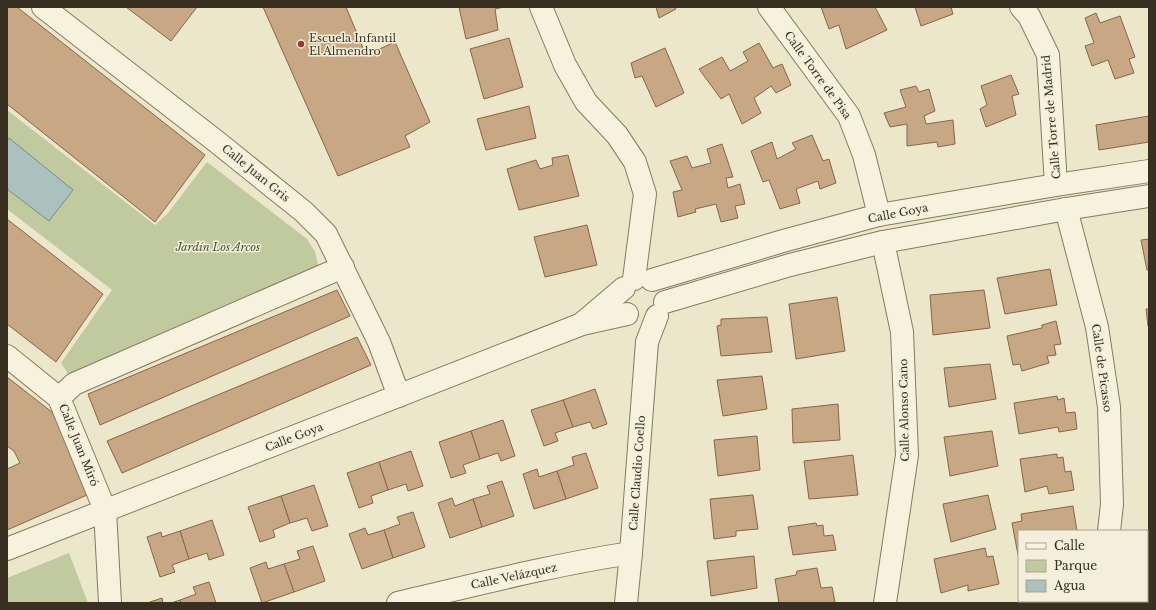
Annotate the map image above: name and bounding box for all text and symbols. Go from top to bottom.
street label: Calle Torre de Pisa [781,28,855,122]
place label: Escuela Infantil El Almendro [309,31,397,58]
marker: Escuela Infantil El Almendro [296,39,306,49]
street label: Calle Torre de Madrid [1039,54,1063,180]
street label: Calle Juan Gris [219,141,293,205]
street label: Calle Goya [867,200,930,226]
park label: Jardín Los Arcos [175,240,260,254]
street label: Calle de Picasso [1089,323,1115,413]
street label: Calle Alonso Cano [896,358,912,462]
street label: Calle Juan Miró [56,402,102,488]
street label: Calle Claudio Coello [626,415,648,531]
street label: Calle Goya [263,419,326,454]
legend [1018,530,1148,602]
text: Calle [1054,538,1085,553]
text: Parque [1054,558,1097,573]
street label: Calle Velázquez [470,560,558,592]
text: Agua [1053,578,1085,593]

